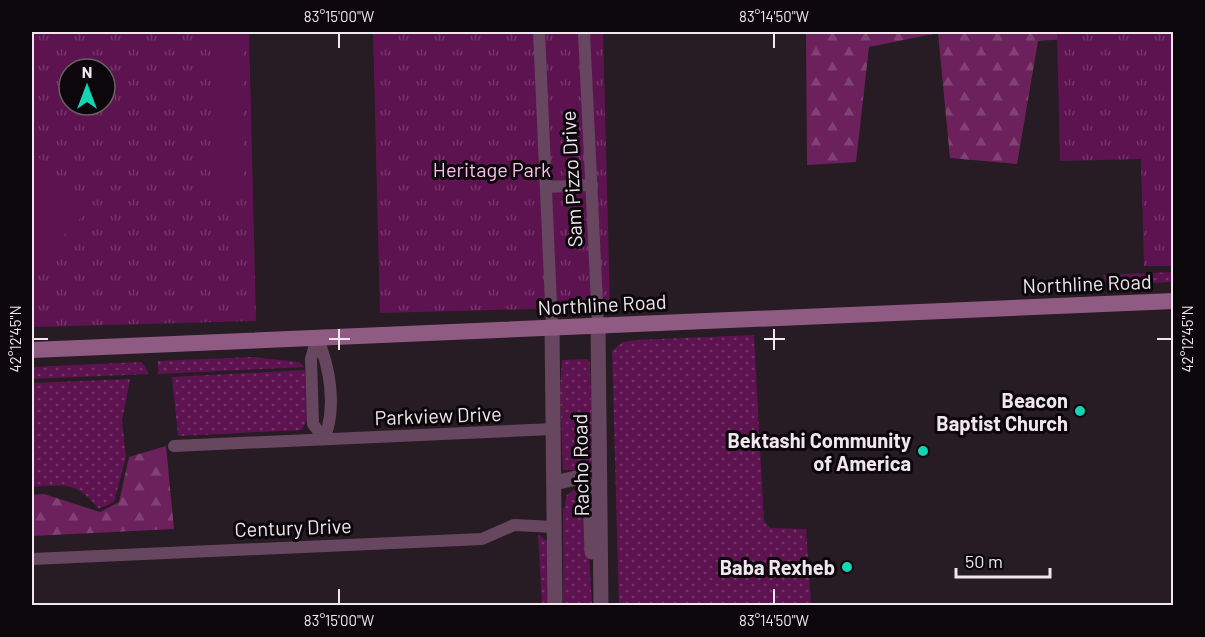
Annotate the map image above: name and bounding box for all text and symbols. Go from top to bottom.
text: 83°15'00"W [304,7,374,25]
text: 83°14'50"W [739,7,809,25]
north arrow [57,57,117,117]
text: N [82,62,92,81]
street label: Sam Pizzo Drive [555,110,587,248]
park label: Heritage Park [433,157,551,181]
street label: Northline Road [1022,269,1152,297]
street label: Northline Road [537,289,667,319]
text: 42°12'45"N [6,305,24,373]
text: 42°12'45"N [1178,305,1196,373]
place label: Beacon Baptist Church [936,388,1068,435]
street label: Parkview Drive [374,401,502,429]
marker: Beacon Baptist Church [1073,404,1087,418]
street label: Racho Road [567,413,593,517]
place label: Bektashi Community of America [727,428,911,475]
marker: Bektashi Community of America [916,444,930,458]
street label: Century Drive [234,513,352,541]
scale bar [956,541,1050,579]
text: 50 m [965,550,1003,572]
place label: Baba Rexheb [720,555,835,579]
marker: Baba Rexheb [840,560,854,574]
text: 83°15'00"W [304,611,374,629]
text: 83°14'50"W [739,611,809,629]

